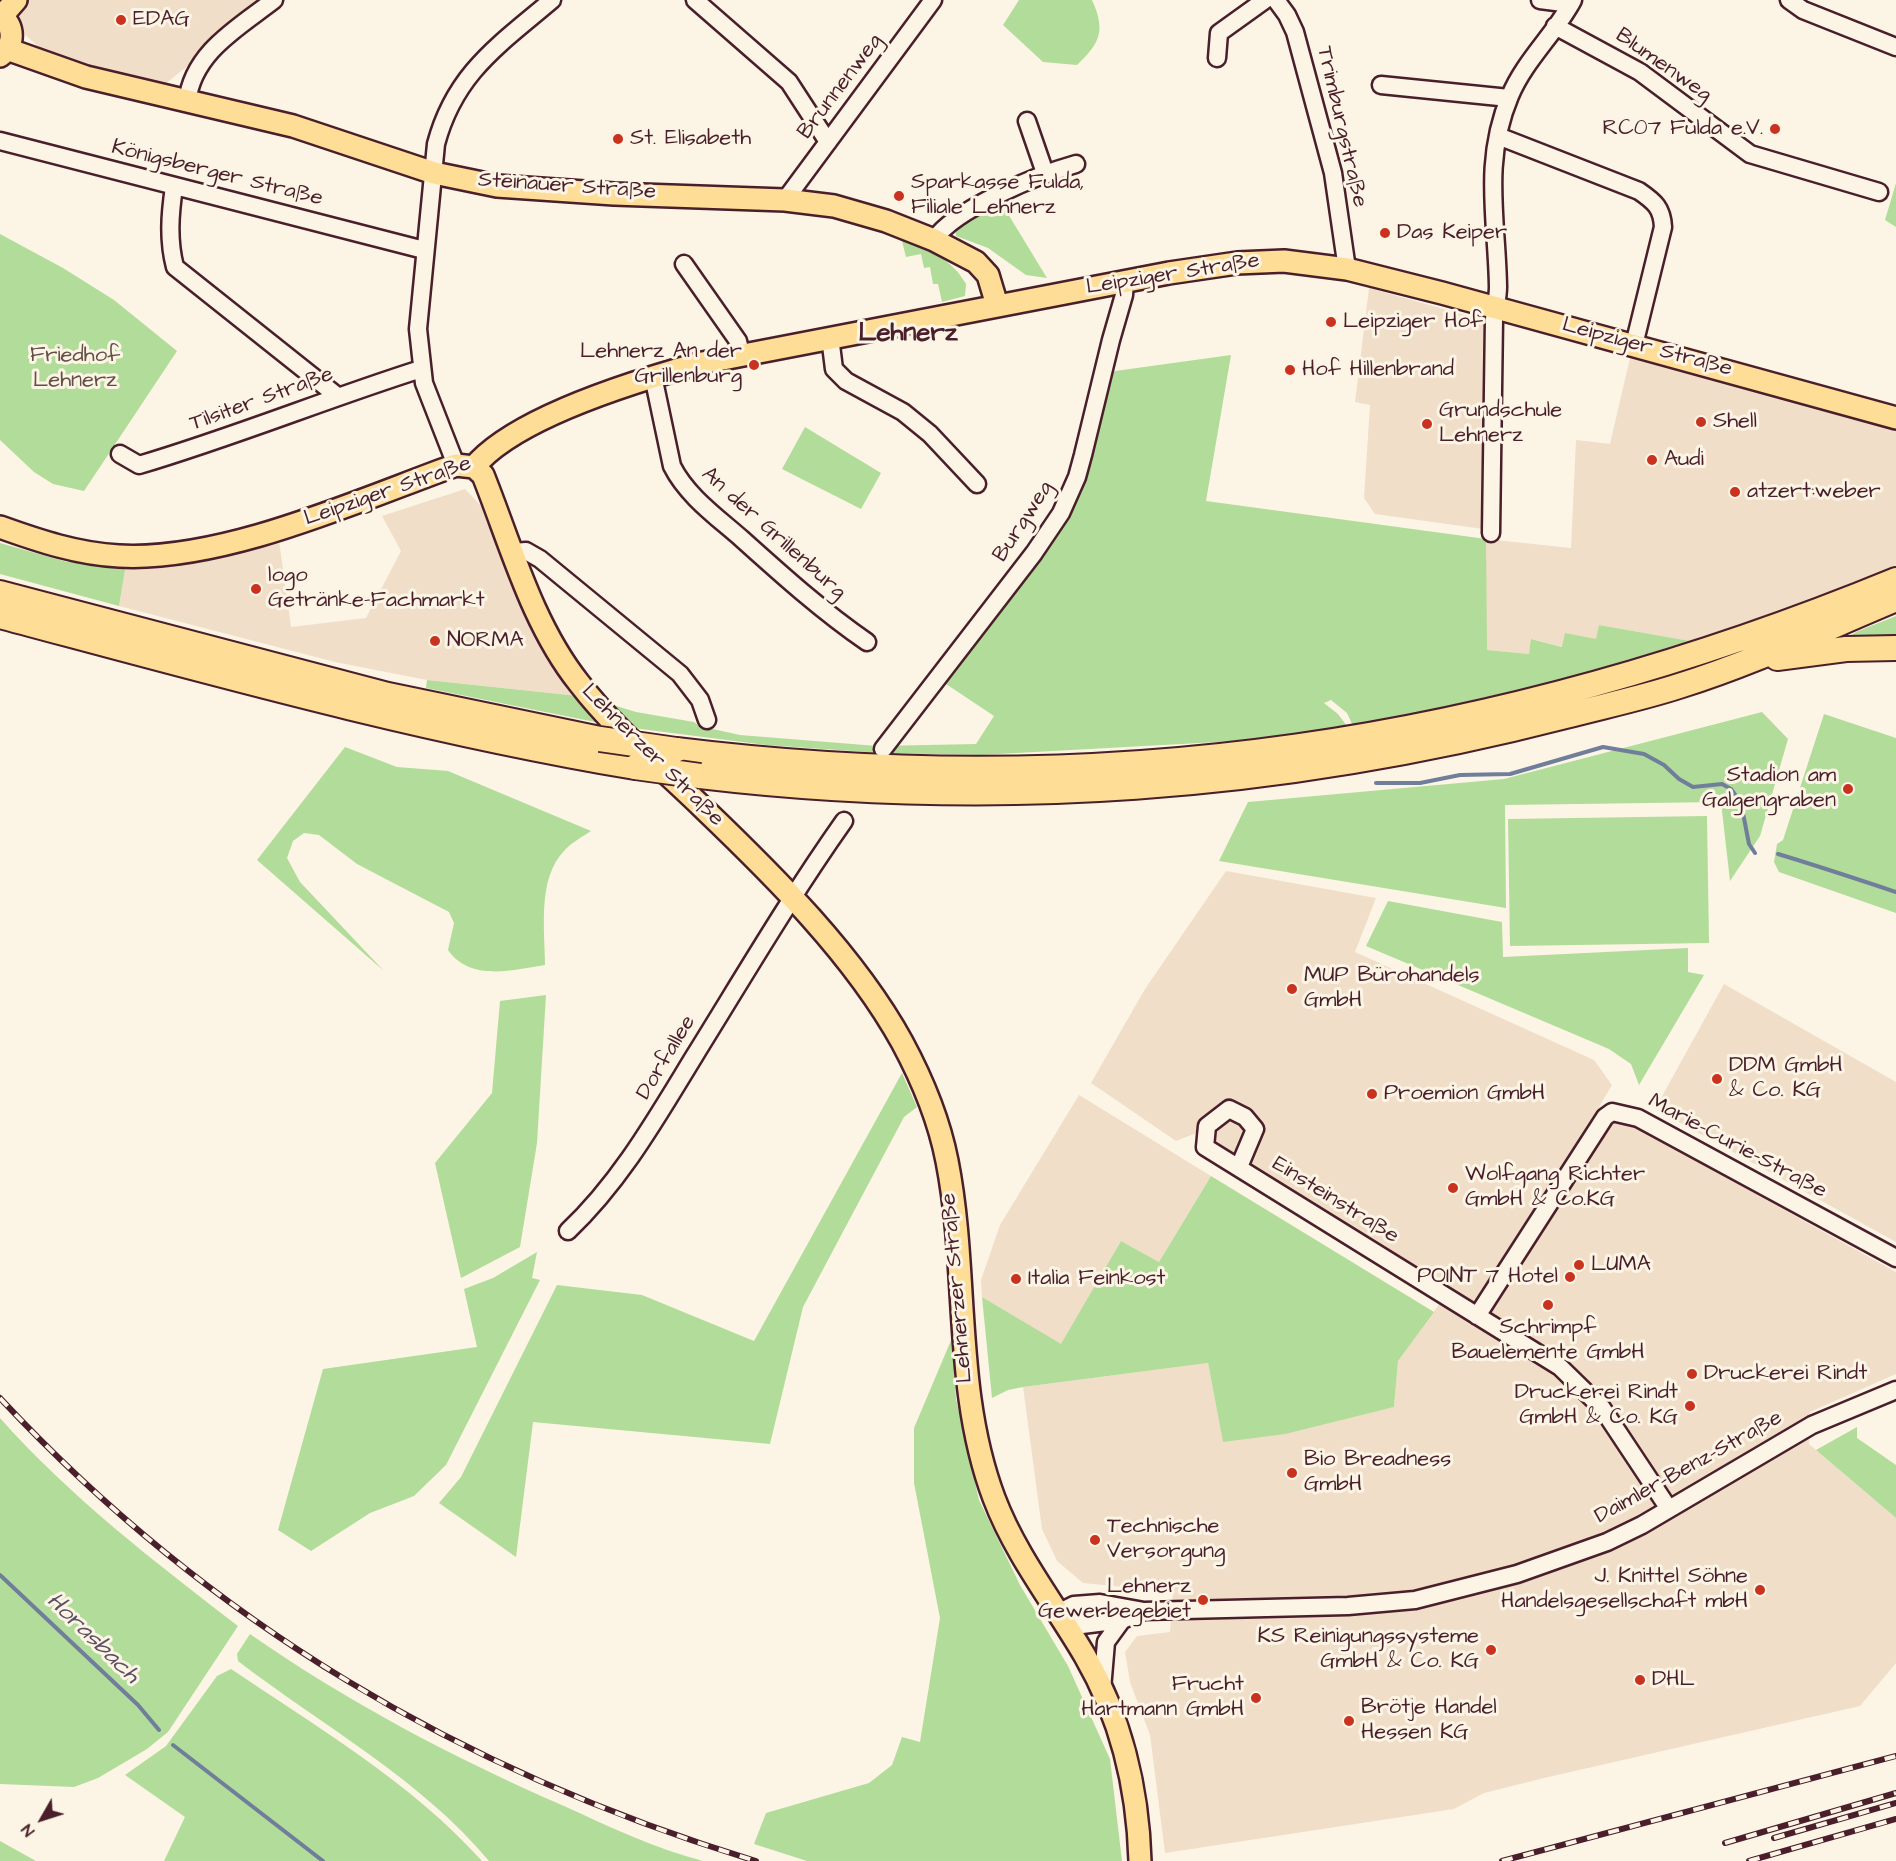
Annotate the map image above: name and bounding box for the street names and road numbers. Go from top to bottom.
street label: Blumenweg [1610,23,1716,109]
street label: Brunnenweg [793,29,889,145]
street label: Trimburgstraße [1310,44,1372,210]
street label: Königsberger Straße [109,135,325,213]
street label: Steinauer Straße [477,168,657,206]
street label: Leipziger Straße [1084,248,1262,302]
street label: Leipziger Straße [1559,313,1735,383]
street label: Tilsiter Straße [187,362,337,438]
street label: Leipziger Straße [301,451,475,533]
street label: An der Grillenburg [695,462,851,606]
street label: Burgweg [988,477,1060,567]
street label: Lehnerzer Straße [575,679,729,833]
street label: Dorfallee [632,1011,702,1105]
street label: Marie-Curie-Straße [1643,1089,1831,1205]
street label: Einsteinstraße [1267,1152,1403,1250]
street label: Lehnerzer Straße [937,1192,979,1384]
street label: Daimler-Benz-Straße [1591,1405,1787,1531]

